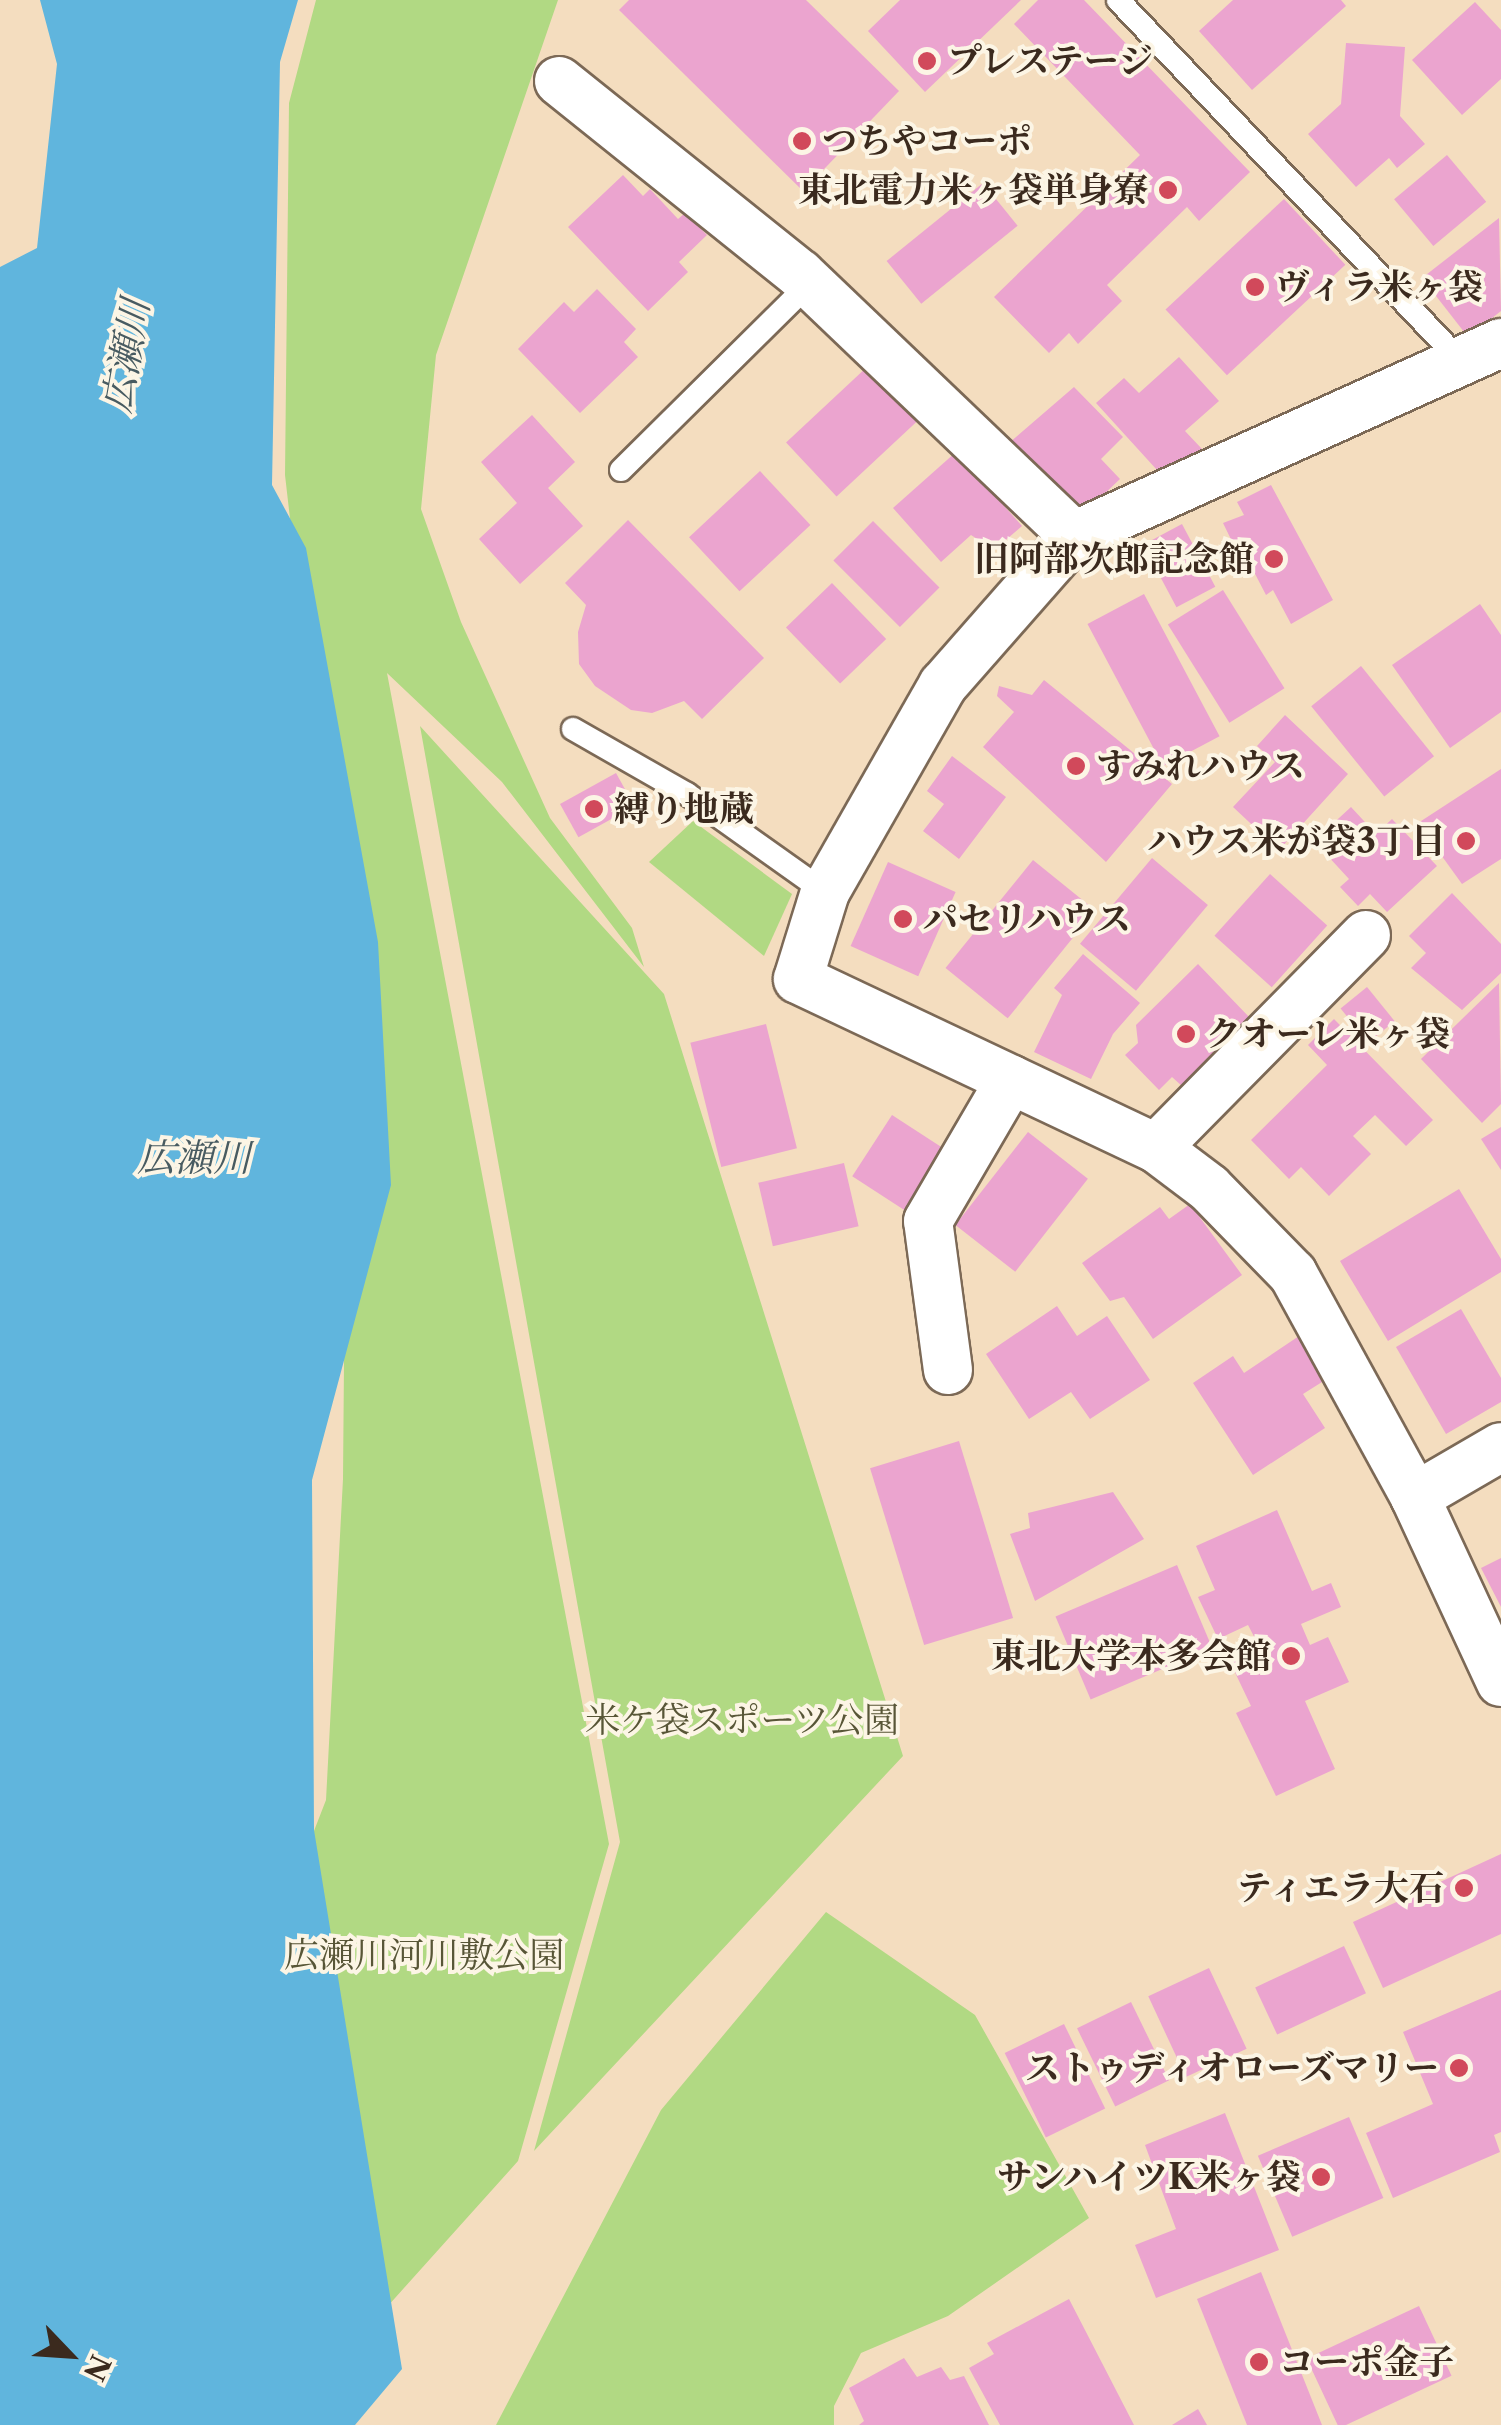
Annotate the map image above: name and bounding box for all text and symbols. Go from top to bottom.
place label: プレステージ [947,40,1157,82]
marker: プレステージ [916,50,938,72]
place label: つちやコーポ [822,120,1032,162]
marker: つちやコーポ [791,130,813,152]
place label: 東北電力米ヶ袋単身寮 [798,169,1148,211]
marker: 東北電力米ヶ袋単身寮 [1157,179,1179,201]
place label: ヴィラ米ヶ袋 [1275,266,1485,308]
marker: ヴィラ米ヶ袋 [1244,276,1266,298]
water label: 広瀬川 [94,296,158,416]
place label: 旧阿部次郎記念館 [974,538,1254,580]
marker: 旧阿部次郎記念館 [1263,548,1285,570]
place label: すみれハウス [1096,745,1306,787]
marker: すみれハウス [1065,755,1087,777]
place label: 縛り地蔵 [614,788,754,830]
marker: 縛り地蔵 [583,798,605,820]
place label: ハウス米が袋3丁目 [1146,820,1446,862]
marker: ハウス米が袋3丁目 [1455,830,1477,852]
place label: パセリハウス [923,898,1133,940]
marker: パセリハウス [892,908,914,930]
place label: クオーレ米ヶ袋 [1206,1013,1451,1055]
marker: クオーレ米ヶ袋 [1175,1023,1197,1045]
water label: 広瀬川 [137,1135,251,1181]
place label: 東北大学本多会館 [991,1635,1271,1677]
marker: 東北大学本多会館 [1280,1645,1302,1667]
park label: 米ケ袋スポーツ公園 [585,1699,899,1741]
place label: ティエラ大石 [1234,1867,1444,1909]
marker: ティエラ大石 [1453,1877,1475,1899]
park label: 広瀬川河川敷公園 [284,1934,564,1976]
place label: ストゥディオローズマリー [1019,2047,1439,2089]
marker: ストゥディオローズマリー [1448,2057,1470,2079]
place label: サンハイツK米ヶ袋 [993,2156,1301,2198]
marker: サンハイツK米ヶ袋 [1310,2166,1332,2188]
north arrow [20,2305,120,2405]
place label: コーポ金子 [1279,2341,1454,2383]
text: N [77,2349,118,2386]
marker: コーポ金子 [1248,2351,1270,2373]

